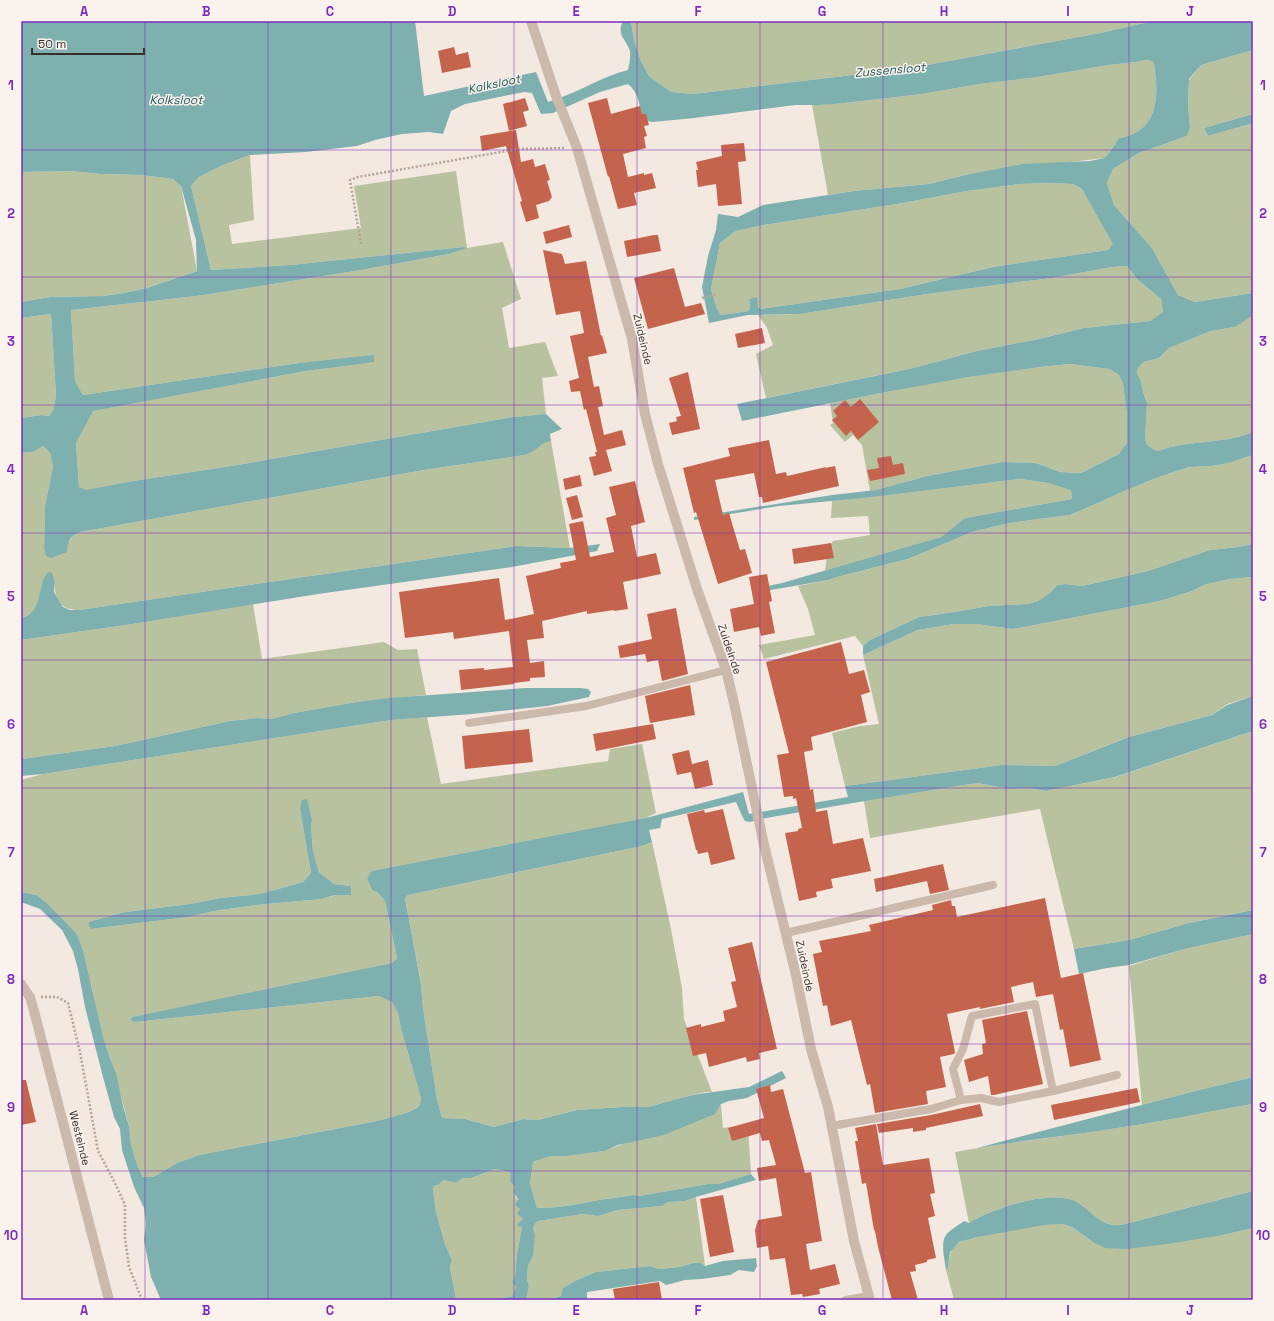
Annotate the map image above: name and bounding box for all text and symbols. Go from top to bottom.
text: A [80,3,89,20]
text: B [202,3,211,20]
text: C [326,3,334,20]
text: D [448,3,457,20]
text: E [572,3,580,20]
text: F [695,3,702,20]
text: G [818,3,826,20]
text: H [940,3,948,20]
text: I [1066,3,1070,20]
text: J [1186,3,1194,20]
scale bar [32,30,144,56]
text: 50 m [38,36,66,52]
water label: Zussensloot [854,59,927,81]
water label: Kolksloot [466,70,523,97]
text: 1 [8,77,14,94]
text: 1 [1260,77,1266,94]
water label: Kolksloot [149,92,204,108]
text: 2 [7,205,15,222]
text: 2 [1259,205,1267,222]
street label: Zuideinde [630,312,656,366]
text: 3 [7,333,15,350]
text: 3 [1259,333,1267,350]
text: 4 [7,461,15,478]
text: 4 [1259,461,1267,478]
text: 5 [7,588,15,605]
text: 5 [1259,588,1267,605]
street label: Zuideinde [715,622,745,676]
text: 6 [7,716,15,733]
text: 6 [1259,716,1267,733]
text: 7 [7,844,15,861]
text: 7 [1259,844,1267,861]
street label: Zuideinde [793,939,817,993]
text: 8 [7,971,15,988]
text: 8 [1259,971,1267,988]
text: 9 [7,1099,15,1116]
text: 9 [1259,1099,1267,1116]
street label: Westeinde [66,1109,94,1167]
text: 10 [4,1227,18,1244]
text: 10 [1256,1227,1270,1244]
text: A [80,1302,89,1319]
text: B [202,1302,211,1319]
text: C [326,1302,334,1319]
text: D [448,1302,457,1319]
text: E [572,1302,580,1319]
text: F [695,1302,702,1319]
text: G [818,1302,826,1319]
text: H [940,1302,948,1319]
text: I [1066,1302,1070,1319]
text: J [1186,1302,1194,1319]

